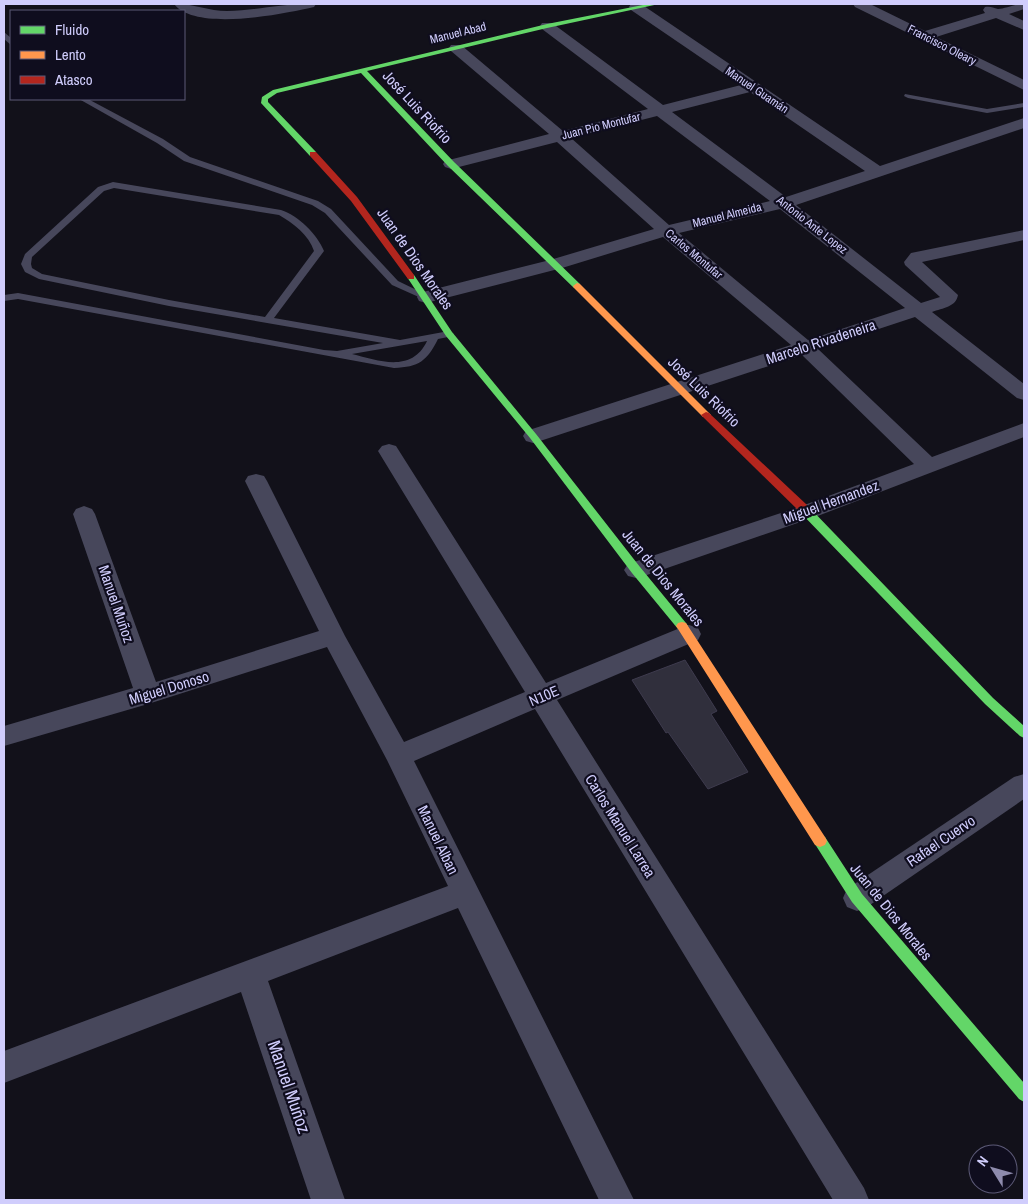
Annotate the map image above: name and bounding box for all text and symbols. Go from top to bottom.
legend [10,10,185,100]
street label: Manuel Abad [428,18,488,48]
text: Fluido [55,19,89,40]
street label: Francisco Oleary [905,21,979,69]
text: Lento [55,44,86,65]
street label: Manuel Guamán [722,63,792,117]
street label: José Luis Riofrio [378,65,457,148]
text: Atasco [54,69,93,90]
street label: Juan Pio Montufar [560,108,643,143]
street label: Antonio Ante Lopez [772,192,851,258]
street label: Manuel Almeida [691,199,764,231]
street label: Juan de Dios Morales [372,204,458,314]
street label: Carlos Montufar [662,225,727,283]
street label: Marcelo Rivadeneira [763,314,879,369]
street label: José Luis Riofrio [664,352,745,432]
street label: Miguel Hernandez [780,474,882,529]
street label: Juan de Dios Morales [618,525,709,631]
street label: Manuel Muñoz [93,562,140,645]
street label: Miguel Donoso [126,665,212,710]
street label: N10E [526,680,562,711]
street label: Carlos Manuel Larrea [580,770,661,882]
street label: Manuel Alban [413,802,464,878]
street label: Rafael Cuervo [902,810,979,871]
street label: Juan de Dios Morales [846,859,937,965]
street label: Manuel Muñoz [262,1037,317,1137]
north arrow [968,1144,1018,1194]
text: N [973,1152,992,1170]

